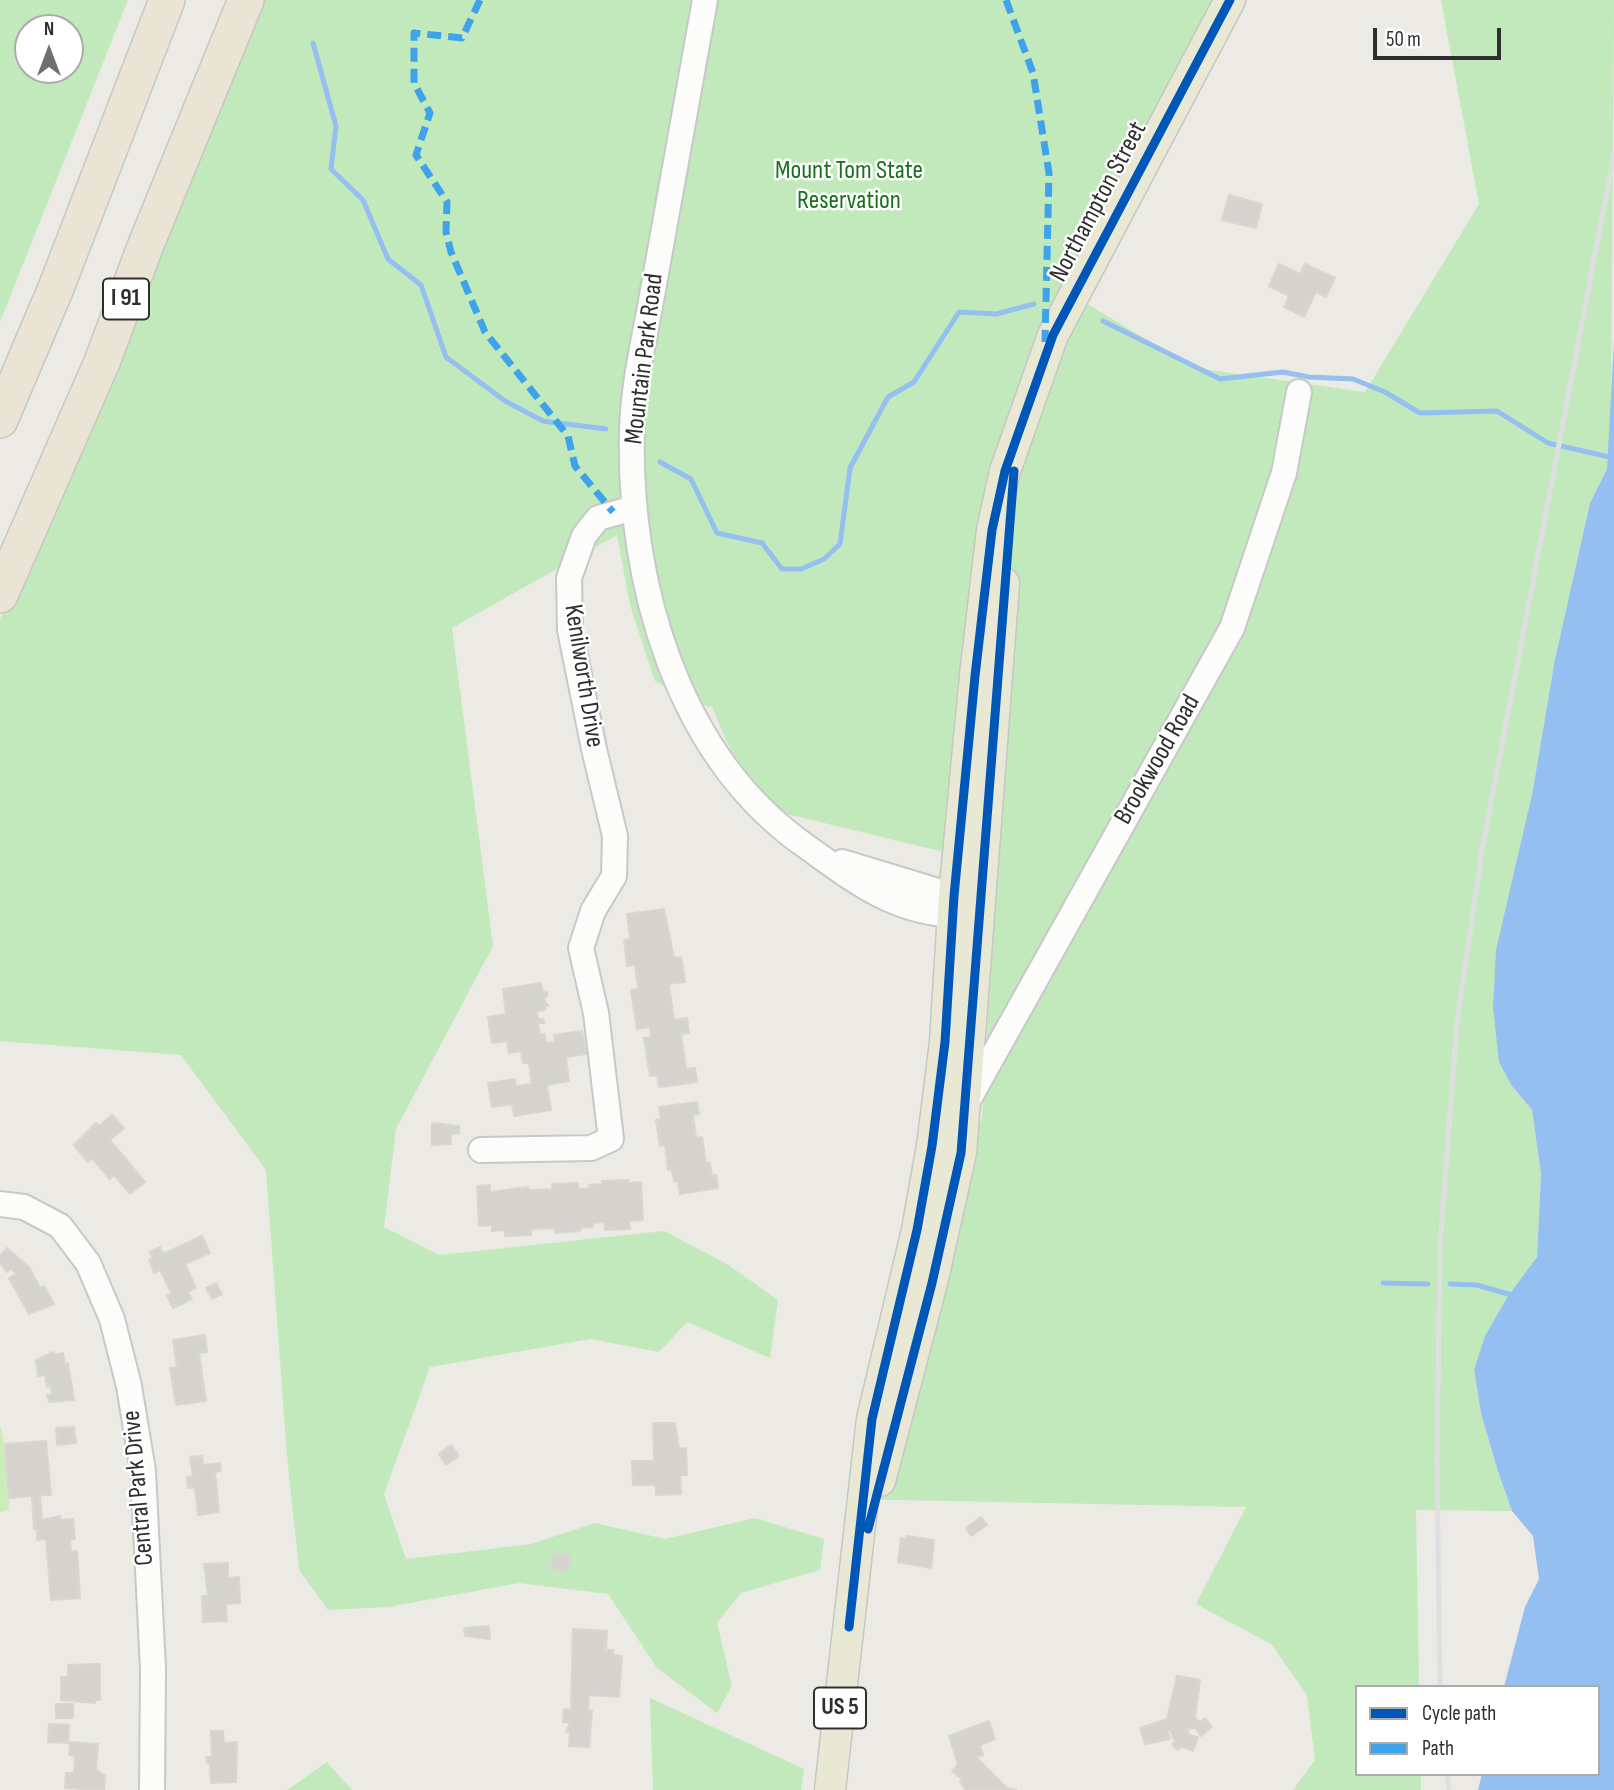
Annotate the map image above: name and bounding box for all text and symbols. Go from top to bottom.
north arrow [14,14,84,84]
scale bar [1376,14,1504,58]
text: N [44,18,54,41]
text: 50 m [1386,27,1421,52]
street label: Northampton Street [1044,117,1154,287]
park label: Mount Tom State Reservation [775,155,923,216]
street label: Mountain Park Road [619,272,671,446]
road number: I 91 [103,278,149,320]
street label: Kenilworth Drive [556,602,610,750]
street label: Brookwood Road [1108,690,1208,830]
street label: Central Park Drive [117,1409,161,1567]
legend [1355,1685,1600,1776]
road number: US 5 [814,1688,866,1728]
text: Cycle path [1422,1701,1496,1726]
text: Path [1422,1736,1454,1761]

